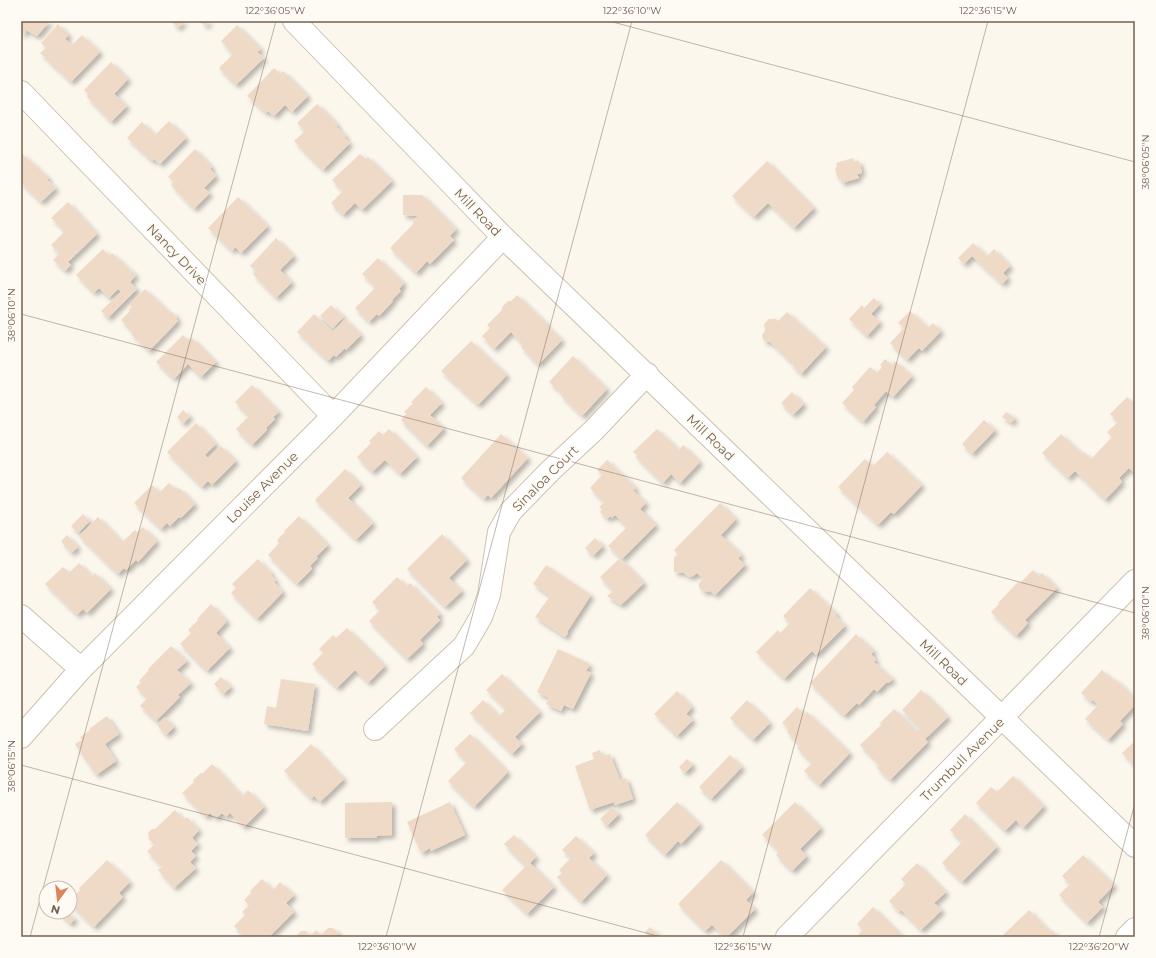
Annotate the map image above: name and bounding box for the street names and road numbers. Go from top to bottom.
street label: Mill Road [451,185,505,239]
street label: Nancy Drive [144,220,210,288]
street label: Mill Road [684,410,738,464]
street label: Sinaloa Court [509,442,581,514]
street label: Louise Avenue [223,448,301,526]
street label: Mill Road [917,635,971,689]
street label: Trumbull Avenue [917,714,1007,804]

